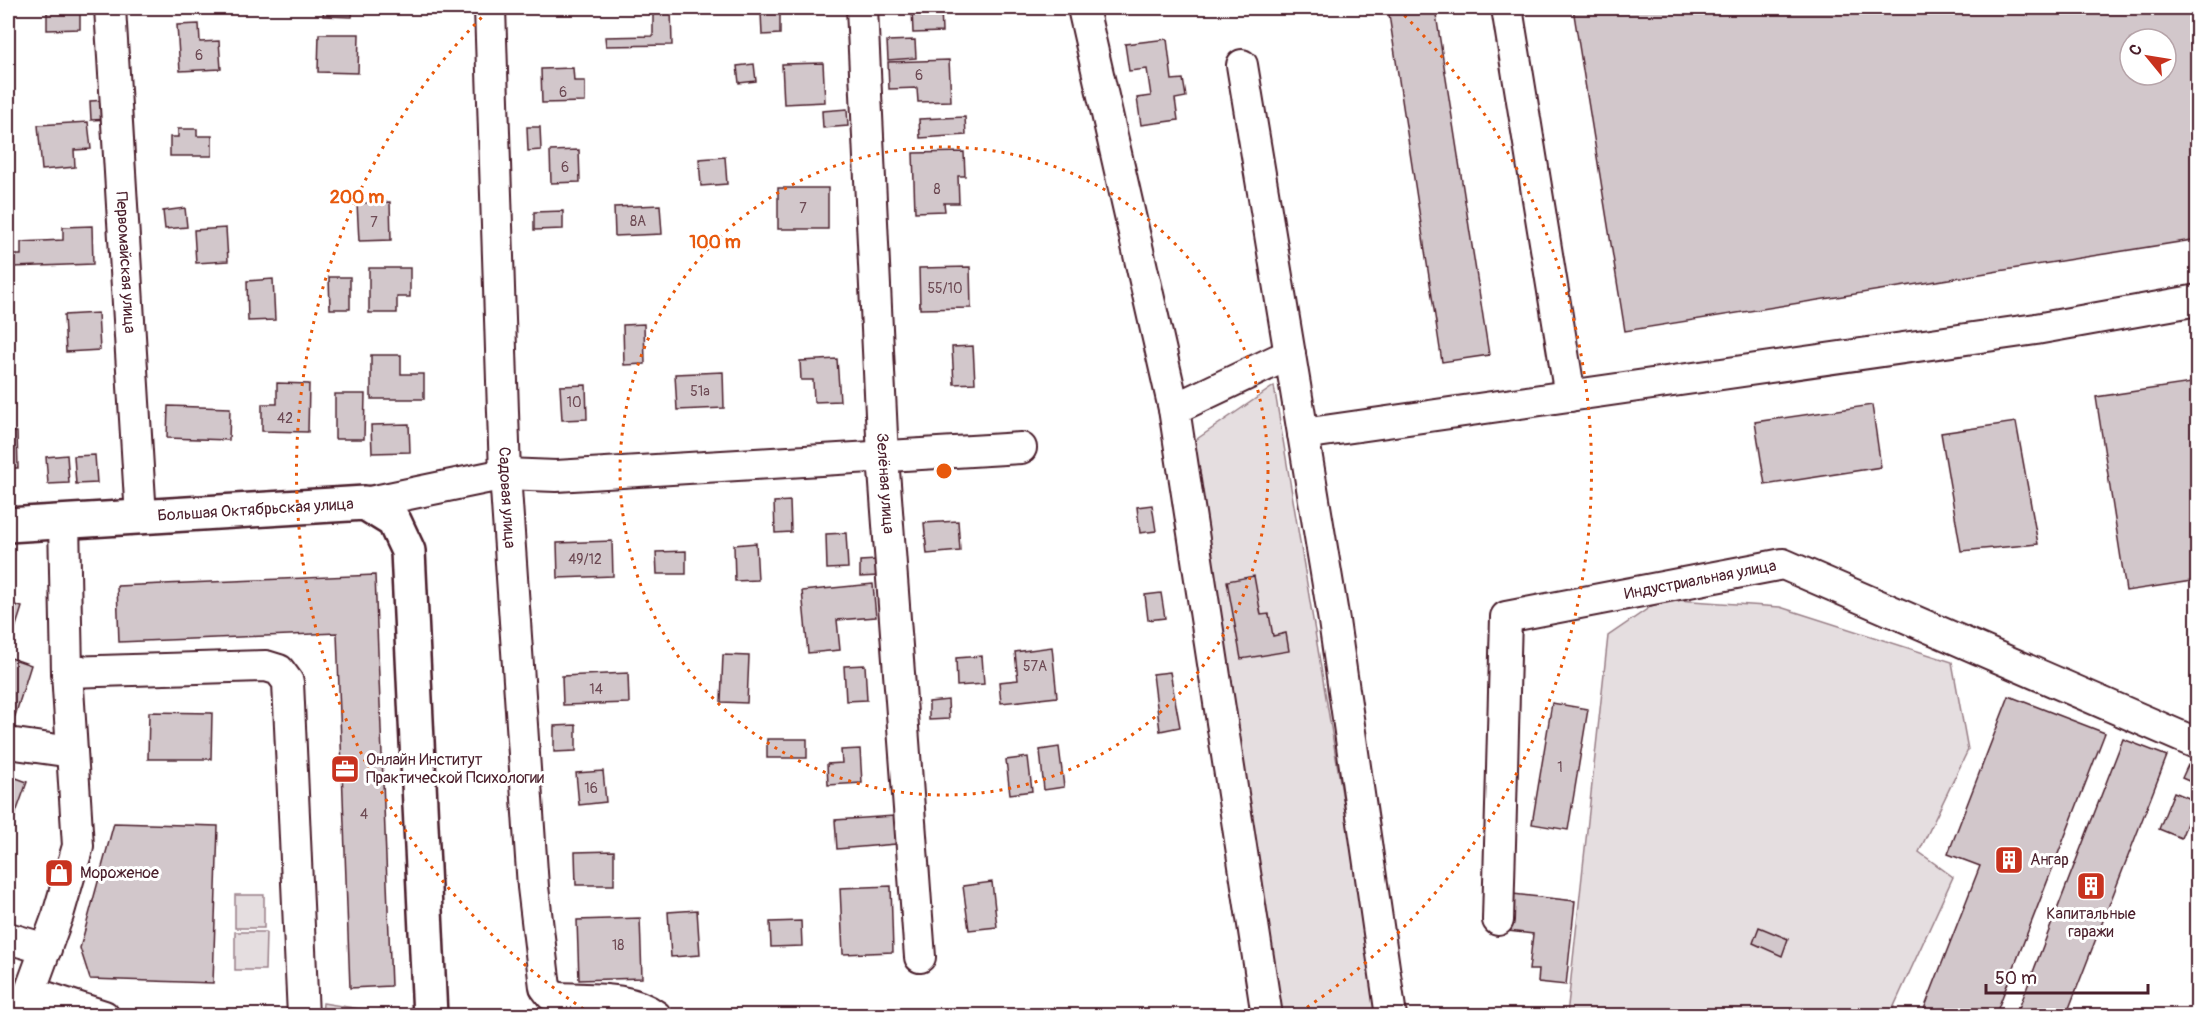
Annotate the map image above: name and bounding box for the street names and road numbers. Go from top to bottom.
street label: Первомайская улица [111,191,140,334]
street label: Зелёная улица [872,433,899,534]
street label: Садовая улица [494,447,520,549]
street label: Большая Октябрьская улица [157,494,354,526]
street label: Индустриальная улица [1623,556,1778,604]

